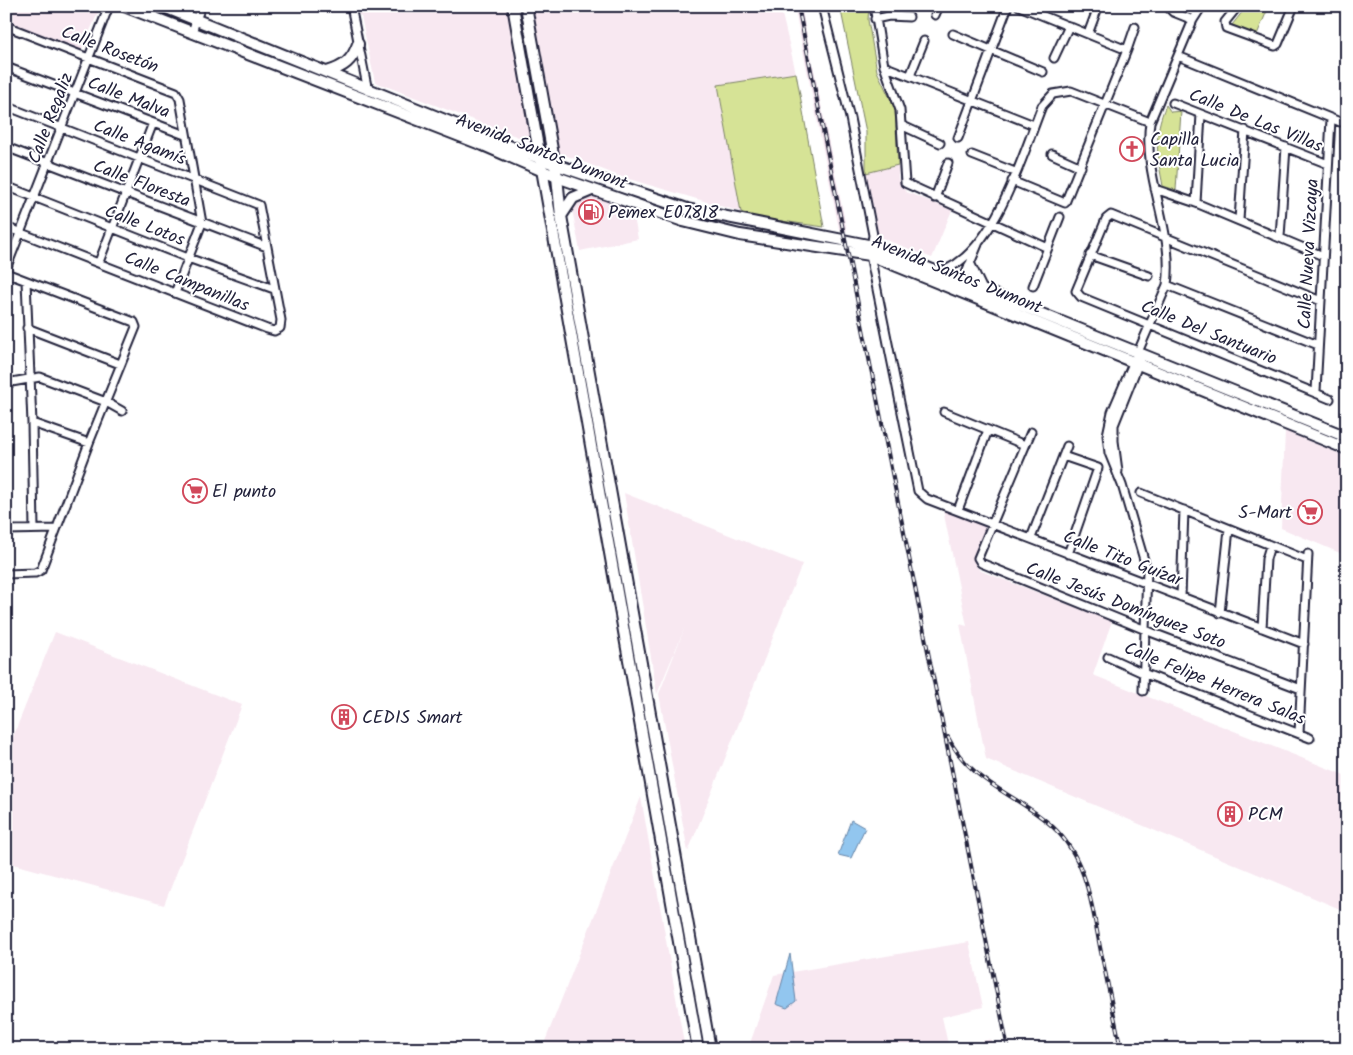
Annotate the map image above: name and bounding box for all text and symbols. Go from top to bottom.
street label: Calle Rosetón [56,18,163,82]
street label: Calle Regaliz [21,69,82,168]
street label: Calle Malva [83,69,174,127]
street label: Calle De Las Villas [1184,81,1327,162]
street label: Avenida Santos Dumont [451,106,633,199]
street label: Calle Agamís [89,112,191,175]
place label: Capilla Santa Lucia [1150,126,1239,176]
church icon: Capilla Santa Lucia [1119,136,1145,162]
street label: Calle Floresta [88,152,194,216]
street label: Calle Nueva Vizcaya [1291,178,1328,330]
street label: Calle Lotos [100,198,189,255]
fuel station icon: Pemex E07818 [578,199,604,225]
place label: Pemex E07818 [608,199,719,228]
street label: Avenida Santos Dumont [867,228,1047,323]
street label: Calle Campanillas [119,244,254,321]
street label: Calle Del Santuario [1136,293,1281,374]
supermarket icon: El punto [182,478,208,504]
place label: El punto [212,478,276,507]
place label: S-Mart [1239,499,1293,528]
supermarket icon: S-Mart [1297,499,1323,525]
street label: Calle Tito Guízar [1059,523,1187,596]
street label: Calle Jesús Domínguez Soto [1021,555,1230,658]
street label: Calle Felipe Herrera Salas [1119,635,1310,734]
building icon: CEDIS Smart [331,704,357,730]
place label: CEDIS Smart [362,704,464,733]
building icon: PCM [1217,801,1243,827]
place label: PCM [1248,801,1284,830]

